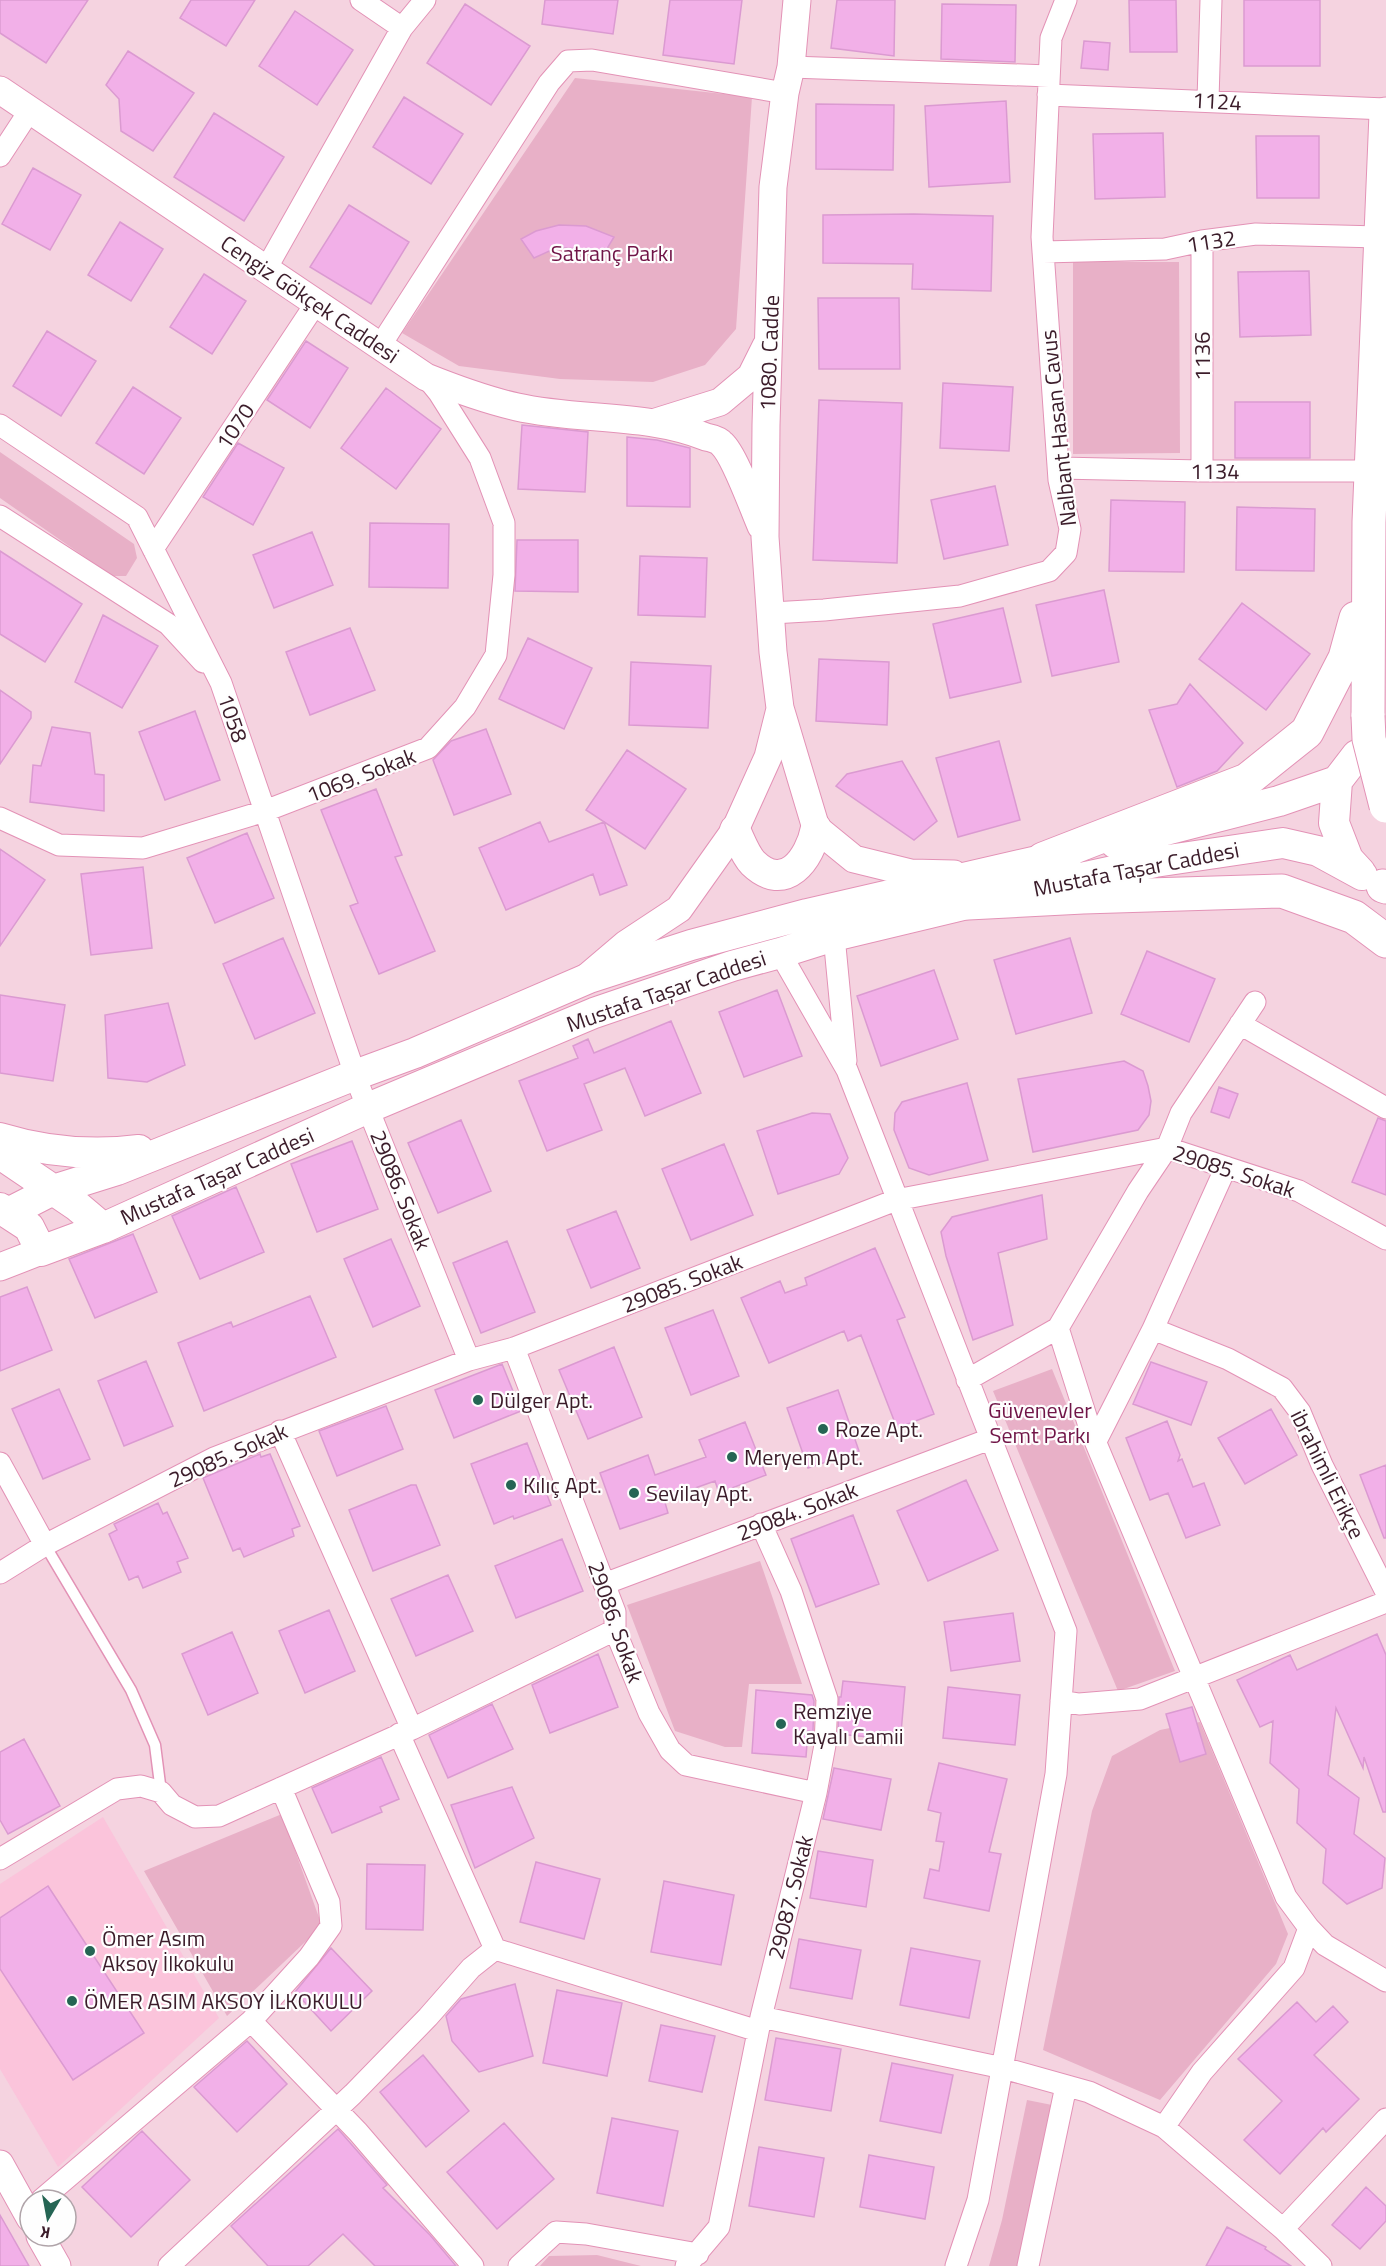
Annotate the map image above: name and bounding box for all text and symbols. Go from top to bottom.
street label: 1124 [1192,83,1242,119]
street label: 1132 [1184,220,1238,262]
street label: Cengiz Gökçek Caddesi [214,226,406,372]
park label: Satranç Parkı [551,236,673,270]
street label: 1080. Cadde [750,294,788,412]
street label: Nalbant Hasan Cavus [1031,328,1085,528]
street label: 1136 [1185,331,1219,381]
street label: 1070 [207,396,263,456]
street label: 1134 [1190,454,1240,488]
street label: 1058 [209,689,257,747]
street label: 1069. Sokak [301,738,421,811]
street label: Mustafa Taşar Caddesi [1030,832,1242,906]
street label: Mustafa Taşar Caddesi [562,941,770,1041]
street label: Mustafa Taşar Caddesi [115,1118,319,1234]
street label: 29086. Sokak [361,1125,441,1256]
street label: 29085. Sokak [1168,1135,1300,1207]
street label: 29085. Sokak [617,1244,748,1322]
place label: Dülger Apt. [490,1383,593,1417]
marker: Dülger Apt. [471,1393,485,1407]
park label: Güvenevler Semt Parkı [988,1393,1092,1452]
street label: ibrahimli Erikçe [1282,1404,1374,1544]
place label: Roze Apt. [835,1412,923,1446]
street label: 29085. Sokak [163,1414,293,1496]
marker: Roze Apt. [816,1422,830,1436]
place label: Meryem Apt. [744,1440,863,1474]
marker: Meryem Apt. [725,1450,739,1464]
place label: Kılıç Apt. [523,1468,602,1502]
street label: 29084. Sokak [732,1472,863,1550]
place label: Sevilay Apt. [646,1476,753,1510]
marker: Kılıç Apt. [504,1478,518,1492]
marker: Sevilay Apt. [627,1486,641,1500]
street label: 29086. Sokak [579,1557,653,1688]
place label: Remziye Kayalı Camii [793,1694,904,1753]
marker: Remziye Kayalı Camii [774,1717,788,1731]
street label: 29087. Sokak [758,1831,822,1963]
place label: Ömer Asım Aksoy İlkokulu [102,1921,234,1980]
marker: Ömer Asım Aksoy İlkokulu [83,1944,97,1958]
place label: ÖMER ASIM AKSOY İLKOKULU [84,1984,363,2018]
marker: ÖMER ASIM AKSOY İLKOKULU [65,1994,79,2008]
north arrow [18,2188,78,2248]
text: K [38,2220,52,2245]

